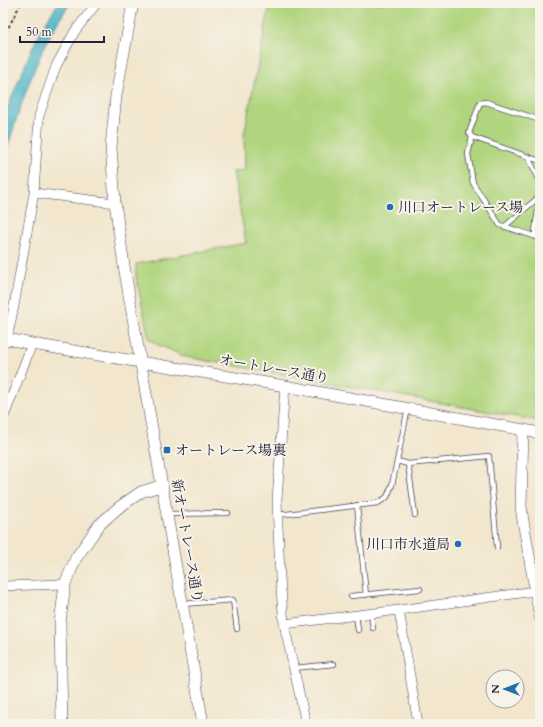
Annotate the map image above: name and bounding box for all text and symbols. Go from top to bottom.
scale bar [20,18,104,44]
text: 50 m [26,24,53,40]
place label: 川口オートレース場 [398,198,523,217]
marker: 川口オートレース場 [385,202,395,212]
street label: オートレース通り [218,350,330,388]
place label: オートレース場裏 [175,441,286,460]
marker: オートレース場裏 [162,445,172,455]
street label: 新オートレース通り [167,478,207,604]
place label: 川口市水道局 [366,535,450,554]
marker: 川口市水道局 [453,539,463,549]
north arrow [485,669,525,709]
text: N [488,684,503,694]

